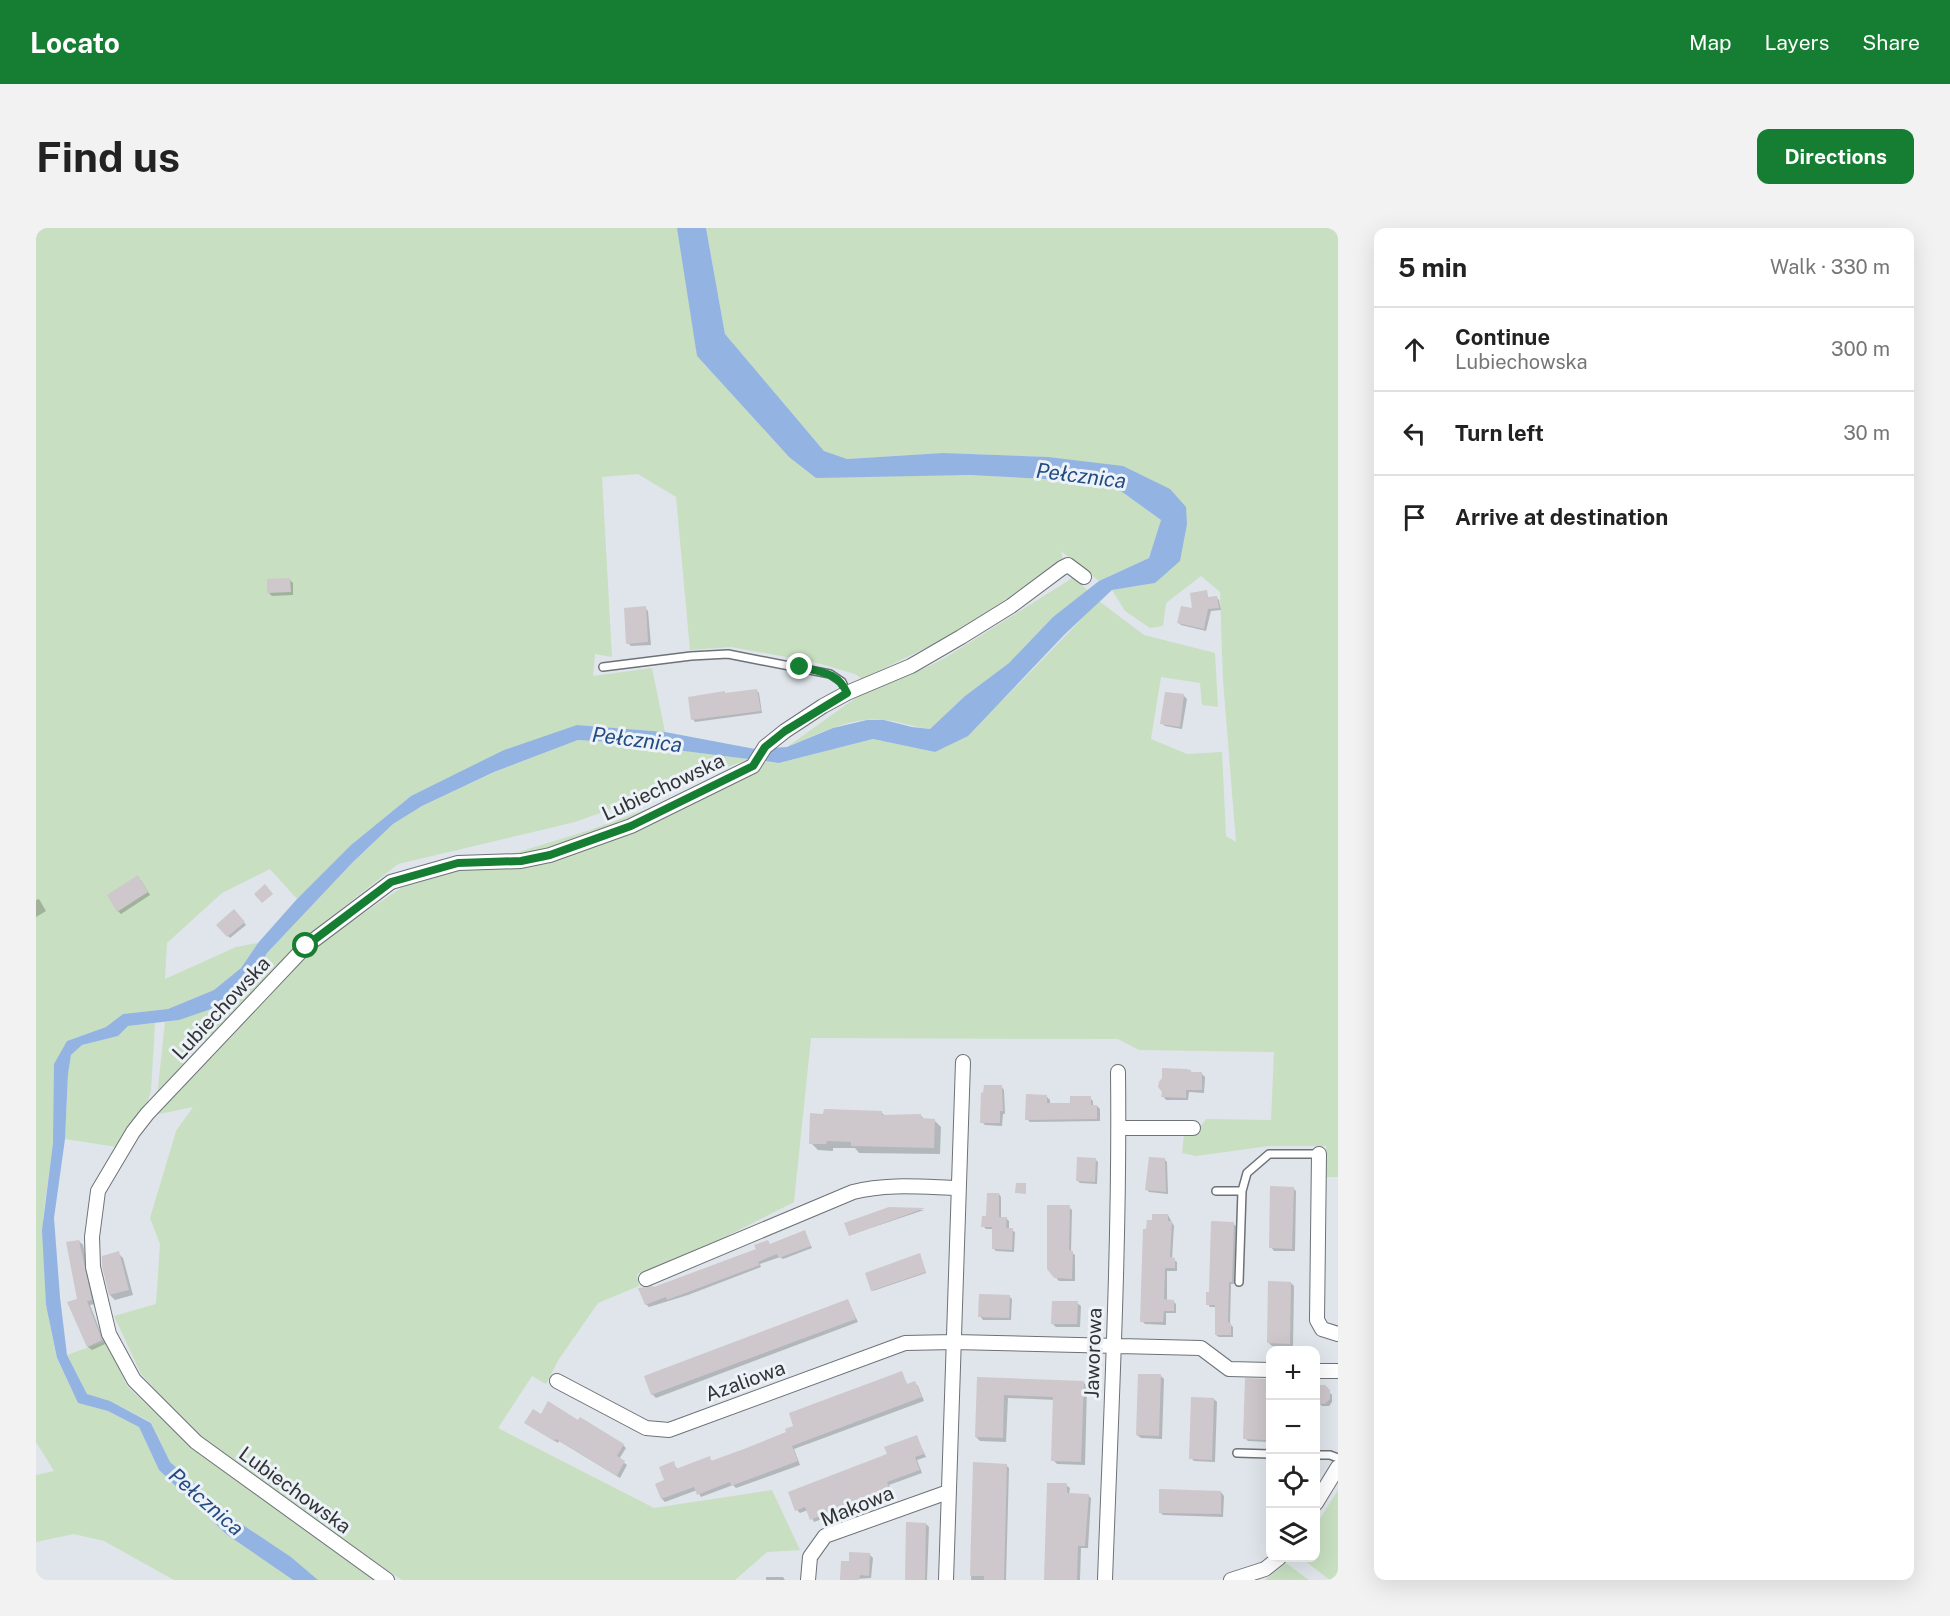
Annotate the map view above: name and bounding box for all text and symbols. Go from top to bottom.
text: Locato [30,26,120,59]
text: Map [1689,30,1732,55]
text: Layers [1765,30,1829,55]
text: Share [1862,30,1920,55]
button: Directions [1757,129,1914,184]
text: Find us [36,132,180,181]
text: 5 min [1398,252,1467,283]
text: Walk · 330 m [1770,255,1890,279]
text: Continue [1455,324,1550,350]
icon: ahead [1398,333,1431,366]
text: 300 m [1831,337,1890,361]
text: Lubiechowska [1455,350,1588,374]
icon: left [1398,417,1431,450]
text: Turn left [1455,420,1544,446]
text: 30 m [1843,421,1890,445]
water label: Pełcznica [1035,458,1128,493]
icon: arrive [1398,501,1431,534]
text: Arrive at destination [1455,504,1668,530]
route end [786,653,812,679]
water label: Pełcznica [591,722,684,757]
street label: Lubiechowska [598,748,728,826]
route start [292,932,318,958]
street label: Lubiechowska [167,951,275,1065]
street label: Jaworowa [1079,1307,1107,1399]
map controls [1266,1346,1320,1562]
button: + [1266,1346,1320,1400]
street label: Azaliowa [702,1355,788,1407]
button: − [1266,1400,1320,1454]
street label: Lubiechowska [234,1441,356,1539]
button: locate [1266,1454,1320,1508]
water label: Pełcznica [164,1462,249,1541]
street label: Makowa [817,1480,897,1532]
button: layers [1266,1508,1320,1562]

